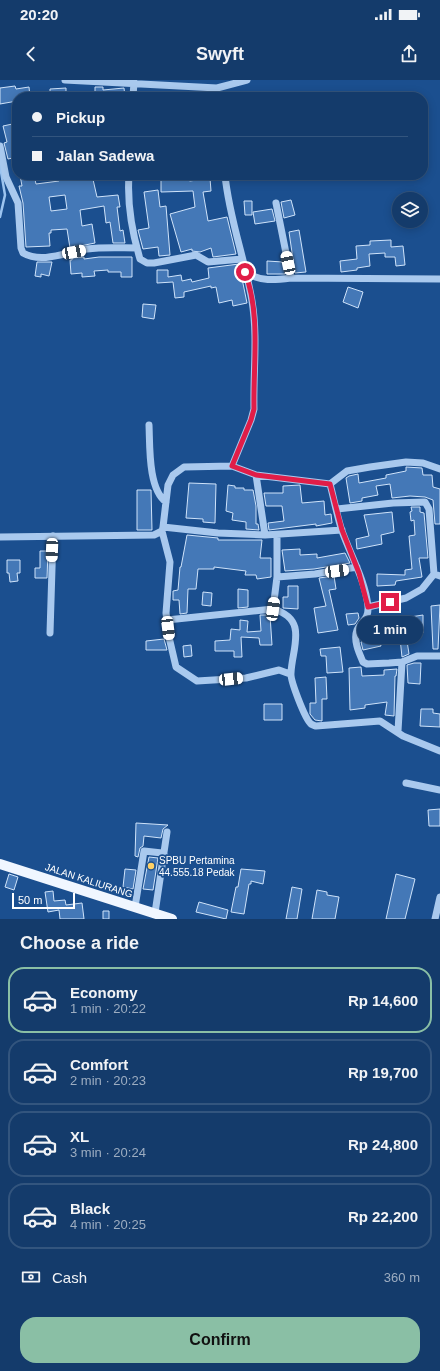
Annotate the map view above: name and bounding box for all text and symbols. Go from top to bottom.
text: 20:20 [20,6,58,23]
icon: back [20,43,42,65]
icon: share [398,43,420,65]
text: Swyft [196,44,244,64]
text: Pickup [56,109,105,126]
text: Jalan Sadewa [56,147,154,164]
map controls [392,192,428,228]
button: layers [392,192,428,228]
car [61,244,87,260]
car [280,250,296,276]
route start [236,263,254,281]
car [46,538,58,562]
car [324,563,350,579]
route end [381,593,399,611]
car [265,596,281,622]
car [161,615,175,641]
callout: 1 min [357,616,423,644]
text: 1 min [373,622,407,637]
car [218,672,244,686]
place label: SPBU Pertamina 44.555.18 Pedak [159,855,236,878]
street label: JALAN KALIURANG [44,861,134,900]
marker: SPBU Pertamina 44.555.18 Pedak [146,861,156,871]
scale bar [12,891,75,910]
text: 50 m [18,894,42,906]
text: Choose a ride [20,933,139,953]
icon: car [22,982,58,1018]
text: Economy [70,984,138,1001]
text: Rp 14,600 [348,992,418,1009]
text: 1 min · 20:22 [70,1001,146,1016]
icon: car [22,1054,58,1090]
text: Comfort [70,1056,128,1073]
text: Rp 19,700 [348,1064,418,1081]
text: 2 min · 20:23 [70,1073,146,1088]
icon: car [22,1126,58,1162]
text: XL [70,1128,89,1145]
text: Rp 24,800 [348,1136,418,1153]
text: 3 min · 20:24 [70,1145,146,1160]
icon: car [22,1198,58,1234]
text: Black [70,1200,110,1217]
text: Rp 22,200 [348,1208,418,1225]
text: 4 min · 20:25 [70,1217,146,1232]
icon: cash [20,1266,42,1288]
text: Cash [52,1269,87,1286]
text: 360 m [384,1270,420,1285]
button: Confirm [20,1317,420,1363]

